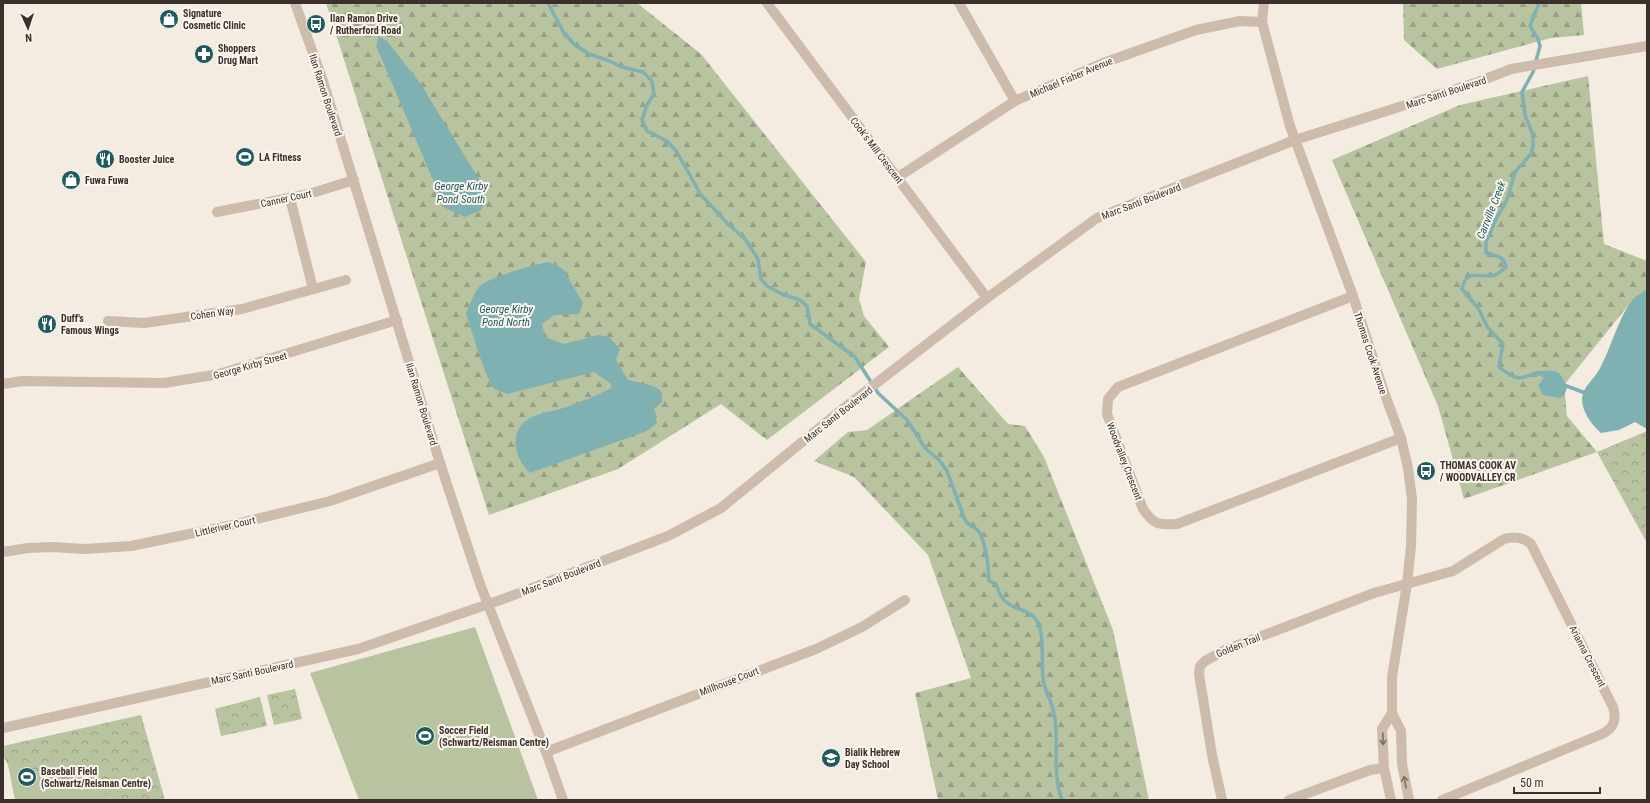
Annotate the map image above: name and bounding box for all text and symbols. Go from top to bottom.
north arrow [8,8,48,48]
shop icon: Signature Cosmetic Clinic [158,8,180,30]
place label: Signature Cosmetic Clinic [183,8,246,31]
bus stop icon: Ilan Ramon Drive / Rutherford Road [305,13,327,35]
place label: Ilan Ramon Drive / Rutherford Road [330,13,401,36]
text: N [25,31,32,44]
pharmacy icon: Shoppers Drug Mart [193,43,215,65]
place label: Shoppers Drug Mart [218,43,258,66]
street label: Ilan Ramon Boulevard [307,53,344,138]
street label: Michael Fisher Avenue [1028,55,1114,100]
street label: Marc Santi Boulevard [1405,74,1488,111]
street label: Cook's Mill Crescent [848,115,905,186]
sports icon: LA Fitness [234,146,256,168]
restaurant icon: Booster Juice [94,148,116,170]
place label: LA Fitness [259,152,302,163]
place label: Booster Juice [119,154,175,165]
shop icon: Fuwa Fuwa [60,169,82,191]
place label: Fuwa Fuwa [85,175,129,186]
water label: Carrville Creek [1474,179,1509,241]
water label: George Kirby Pond South [434,180,488,206]
street label: Marc Santi Boulevard [1100,181,1182,222]
street label: Canner Court [260,188,313,209]
water label: George Kirby Pond North [479,303,533,329]
street label: Cohen Way [190,305,234,322]
street label: Thomas Cook Avenue [1352,311,1389,396]
restaurant icon: Duff's Famous Wings [36,313,58,335]
place label: Duff's Famous Wings [61,313,119,336]
street label: George Kirby Street [212,350,288,381]
street label: Ilan Ramon Boulevard [404,362,439,447]
street label: Marc Santi Boulevard [802,384,875,445]
street label: Woodvalley Crescent [1105,421,1144,502]
bus stop icon: THOMAS COOK AV / WOODVALLEY CR [1415,460,1437,482]
place label: THOMAS COOK AV / WOODVALLEY CR [1440,460,1516,483]
street label: Littleriver Court [194,514,256,539]
street label: Marc Santi Boulevard [520,557,602,598]
street label: Arianna Crescent [1567,624,1608,689]
street label: Golden Trail [1214,632,1262,659]
street label: Marc Santi Boulevard [210,658,294,687]
street label: Millhouse Court [698,665,760,698]
sports icon: Soccer Field (Schwartz/Reisman Centre) [414,725,436,747]
place label: Soccer Field (Schwartz/Reisman Centre) [439,725,549,749]
one-way arrow [1379,732,1386,745]
school or university icon: Bialik Hebrew Day School [820,747,842,769]
place label: Bialik Hebrew Day School [845,747,901,770]
sports icon: Baseball Field (Schwartz/Reisman Centre) [16,766,38,788]
place label: Baseball Field (Schwartz/Reisman Centre) [41,766,151,790]
scale bar [1514,769,1600,795]
one-way arrow [1401,776,1409,789]
text: 50 m [1520,776,1544,790]

